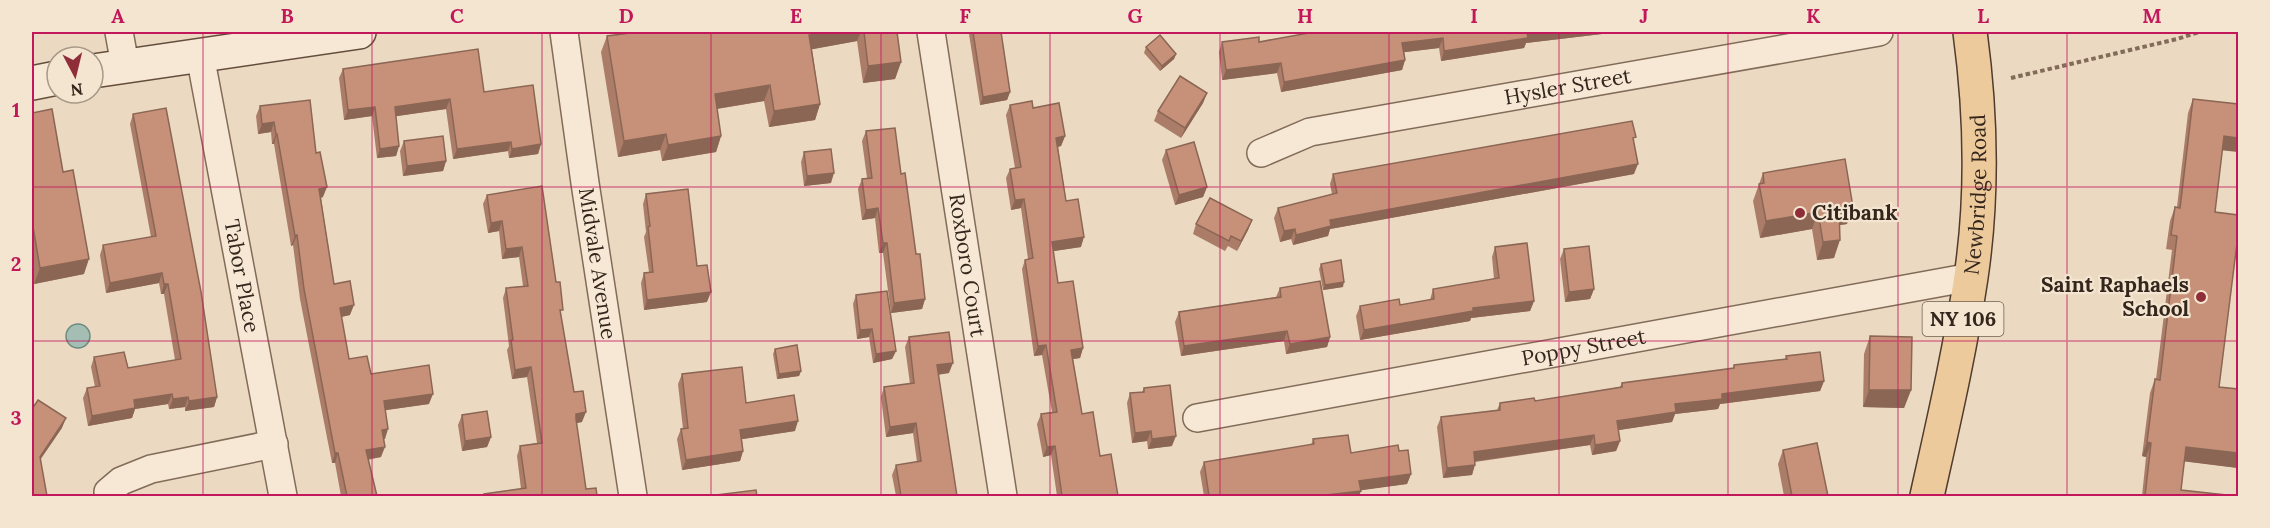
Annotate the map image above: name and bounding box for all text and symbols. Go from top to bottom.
text: A [111,3,125,28]
text: B [280,3,294,28]
text: C [450,3,464,28]
text: D [618,3,634,28]
text: E [790,3,802,28]
text: F [959,3,971,28]
text: G [1127,3,1143,28]
text: H [1297,3,1313,28]
text: I [1470,3,1478,28]
text: J [1639,3,1649,28]
text: K [1806,3,1821,28]
text: L [1977,3,1989,28]
text: M [2142,3,2162,28]
north arrow [45,45,105,105]
street label: Hysler Street [1502,62,1634,111]
text: N [69,79,84,101]
text: 1 [12,97,20,122]
street label: Newbridge Road [1957,114,1992,277]
street label: Midvale Avenue [573,186,623,341]
street label: Roxboro Court [943,192,992,340]
place label: Citibank [1812,199,1898,226]
marker: Citibank [1793,206,1807,220]
street label: Tabor Place [218,217,266,335]
text: 2 [11,251,21,276]
place label: Saint Raphaels School [2041,271,2189,322]
marker: Saint Raphaels School [2194,290,2208,304]
road number: NY 106 [1922,302,2004,336]
street label: Poppy Street [1519,322,1649,372]
text: 3 [10,405,22,430]

